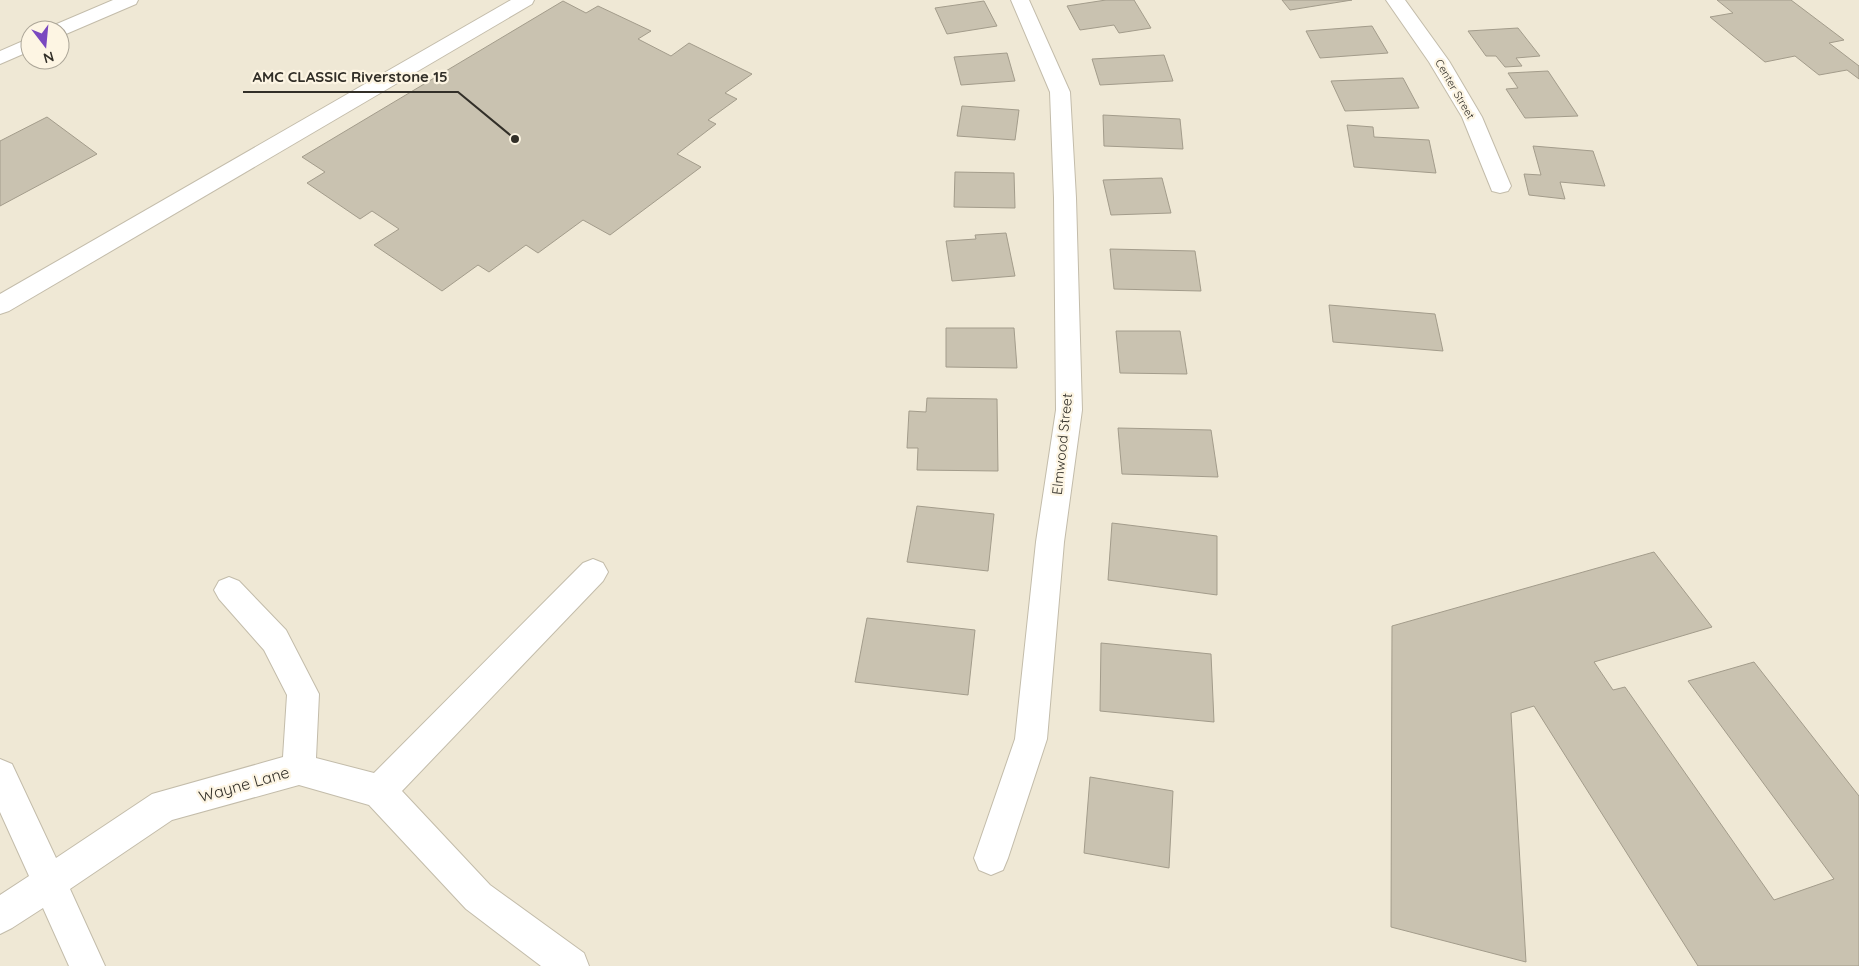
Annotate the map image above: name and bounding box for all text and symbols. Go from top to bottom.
north arrow [20,20,70,70]
text: N [41,47,56,68]
street label: Center Street [1432,57,1478,122]
callout: AMC CLASSIC Riverstone 15 [243,62,458,92]
text: AMC CLASSIC Riverstone 15 [252,67,448,86]
street label: Elmwood Street [1048,392,1076,496]
street label: Wayne Lane [196,762,292,806]

